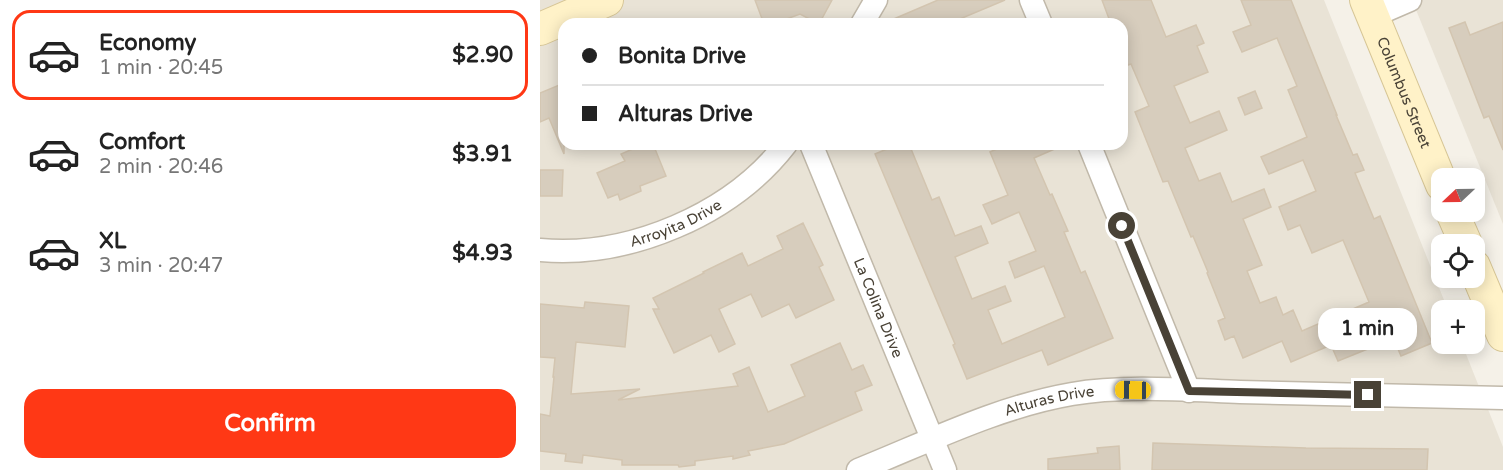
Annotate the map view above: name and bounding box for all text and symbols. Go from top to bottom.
icon: car [27,28,81,82]
text: Economy [99,30,196,56]
street label: Columbus Street [1373,34,1435,151]
text: $2.90 [452,42,513,68]
text: Bonita Drive [618,43,746,69]
text: 1 min · 20:45 [99,56,223,80]
text: Alturas Drive [618,101,753,127]
icon: car [27,127,81,181]
text: Comfort [99,129,185,155]
text: $3.91 [452,141,513,167]
text: 2 min · 20:46 [99,155,223,179]
north arrow [1431,168,1485,222]
map controls [1431,168,1485,354]
street label: Arroyita Drive [628,196,725,251]
route start [1108,212,1135,239]
icon: car [27,226,81,280]
text: XL [99,228,126,254]
button: locate [1431,234,1485,288]
text: $4.93 [452,240,513,266]
text: 3 min · 20:47 [99,254,223,278]
street label: La Colina Drive [850,255,907,360]
button: + [1431,300,1485,354]
callout: 1 min [1318,308,1418,350]
text: 1 min [1341,317,1394,341]
car [1115,381,1151,399]
route end [1354,381,1381,408]
street label: Alturas Drive [1002,382,1095,420]
button: Confirm [24,389,516,458]

